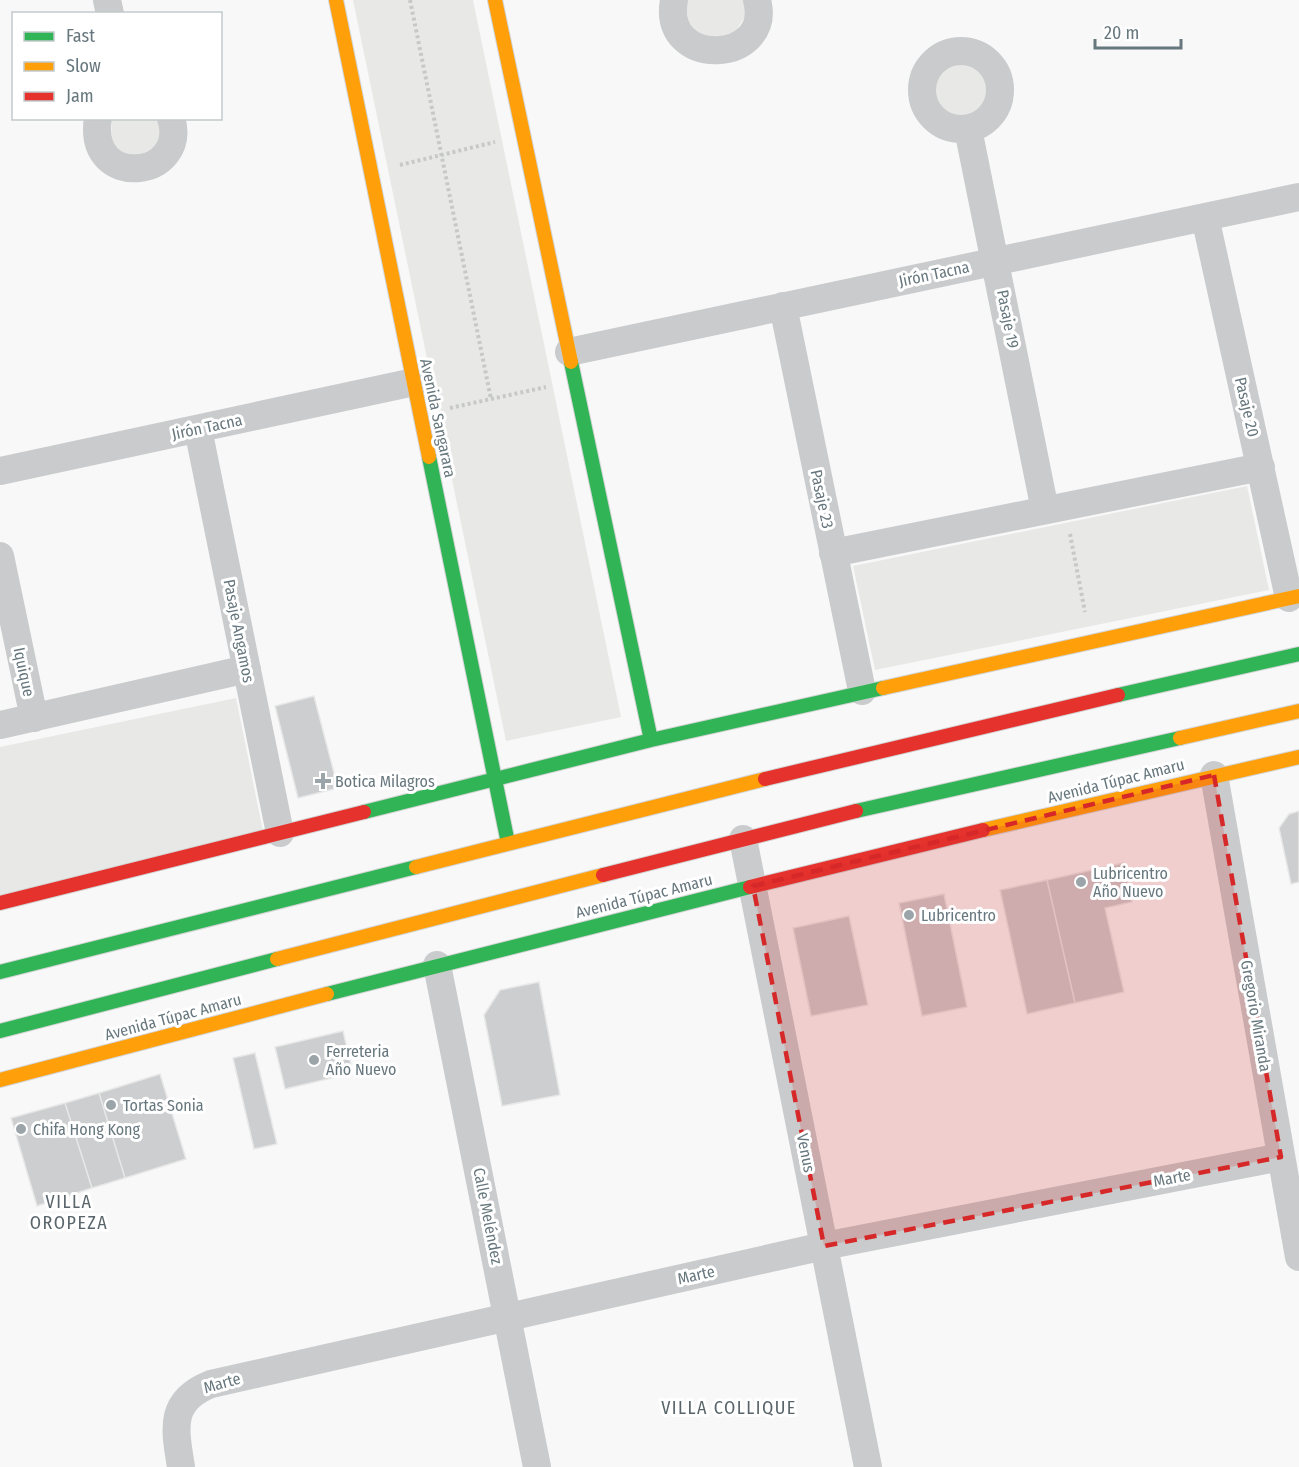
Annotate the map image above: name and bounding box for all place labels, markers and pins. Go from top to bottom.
place label: Botica Milagros [335,772,435,791]
marker: Botica Milagros [316,774,330,788]
place label: Lubricentro Año Nuevo [1093,864,1168,901]
marker: Lubricentro Año Nuevo [1074,875,1088,889]
place label: Lubricentro [921,906,996,925]
marker: Lubricentro [902,908,916,922]
place label: Ferreteria Año Nuevo [326,1042,396,1079]
marker: Ferreteria Año Nuevo [307,1053,321,1067]
place label: Tortas Sonia [123,1096,204,1115]
marker: Tortas Sonia [104,1098,118,1112]
place label: Chifa Hong Kong [33,1120,141,1139]
marker: Chifa Hong Kong [14,1122,28,1136]

